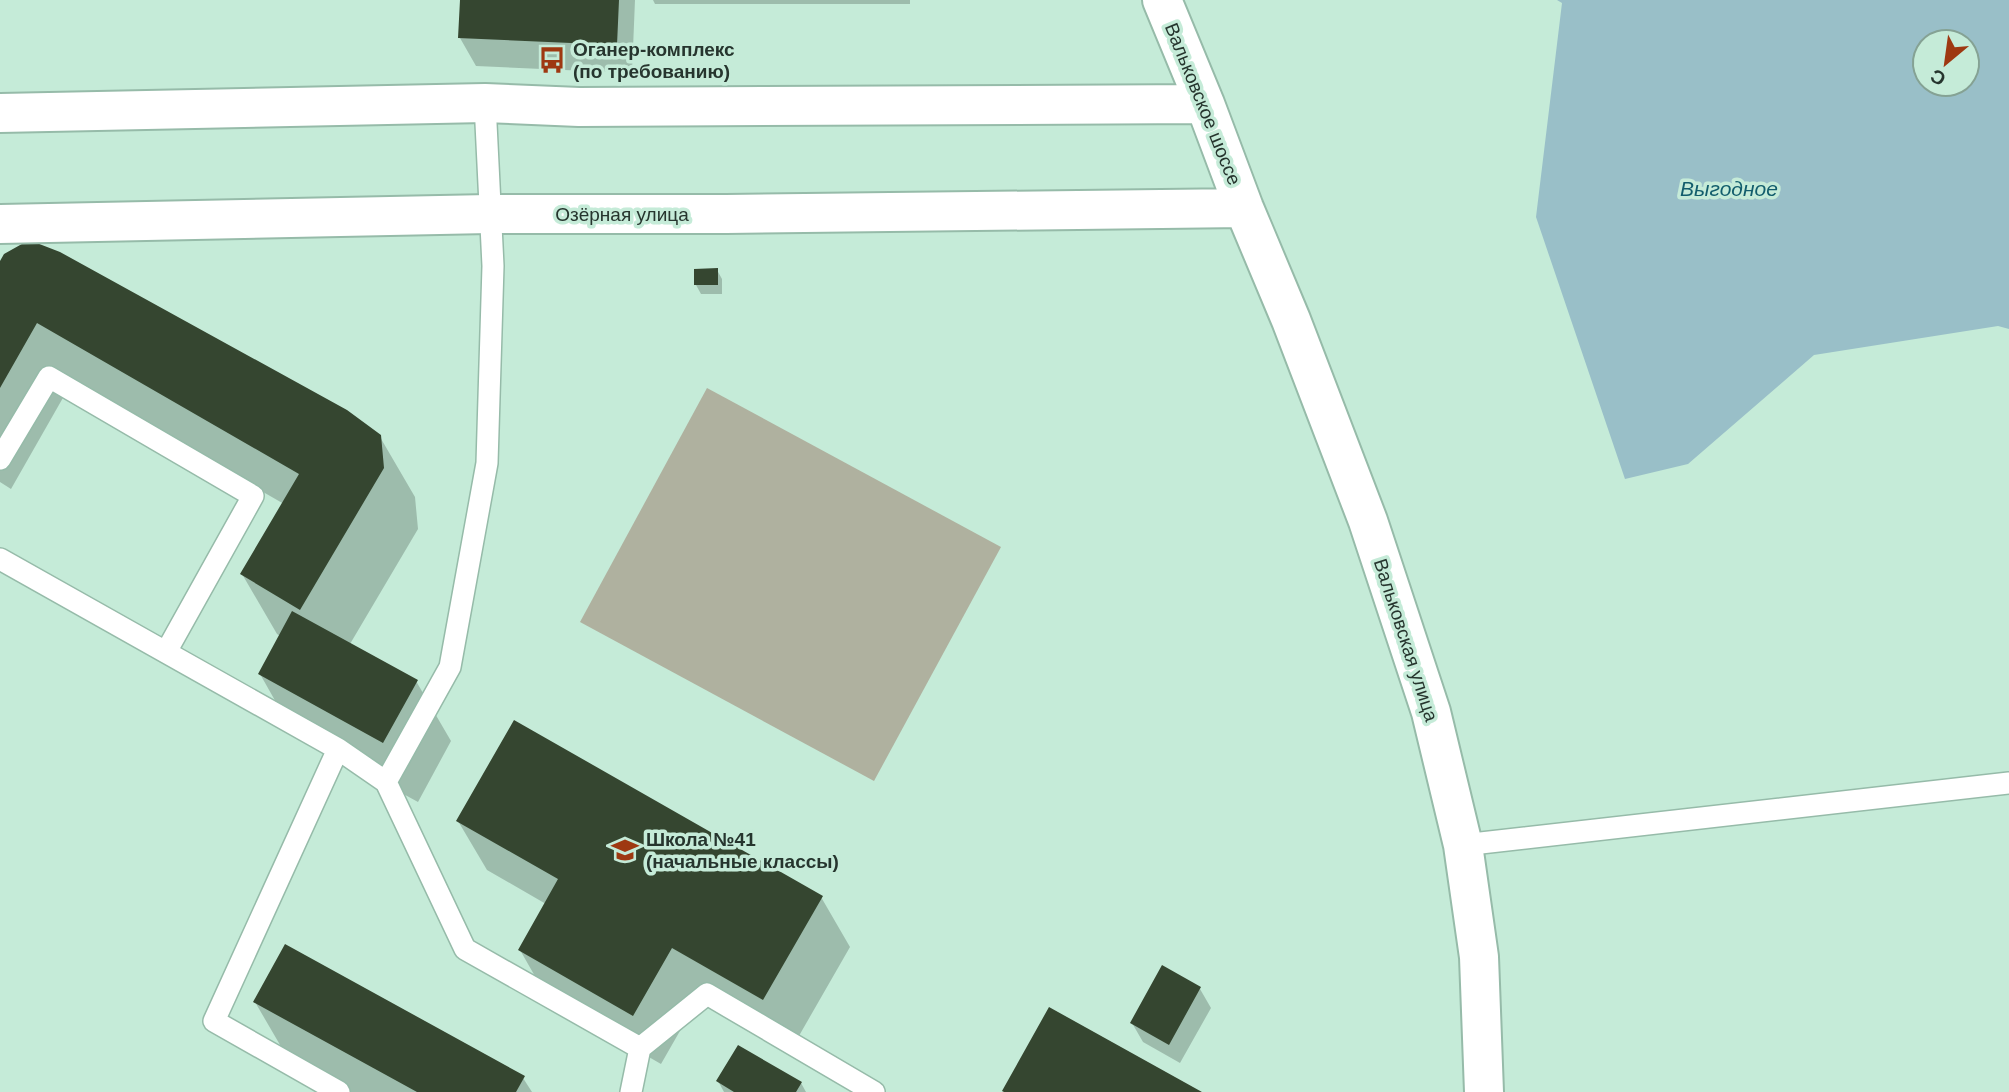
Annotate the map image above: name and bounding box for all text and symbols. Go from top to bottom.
street label: Вальковское шоссе [1161,20,1245,188]
north arrow [1911,28,1981,98]
place label: Оганер-комплекс (по требованию) [573,39,735,82]
bus stop icon: Оганер-комплекс (по требованию) [537,45,567,75]
text: С [1927,65,1949,90]
water label: Выгодное [1680,177,1778,200]
street label: Озёрная улица [555,204,689,225]
street label: Вальковская улица [1370,556,1442,724]
place label: Школа №41 (начальные классы) [646,829,839,872]
school or university icon: Школа №41 (начальные классы) [610,835,640,865]

